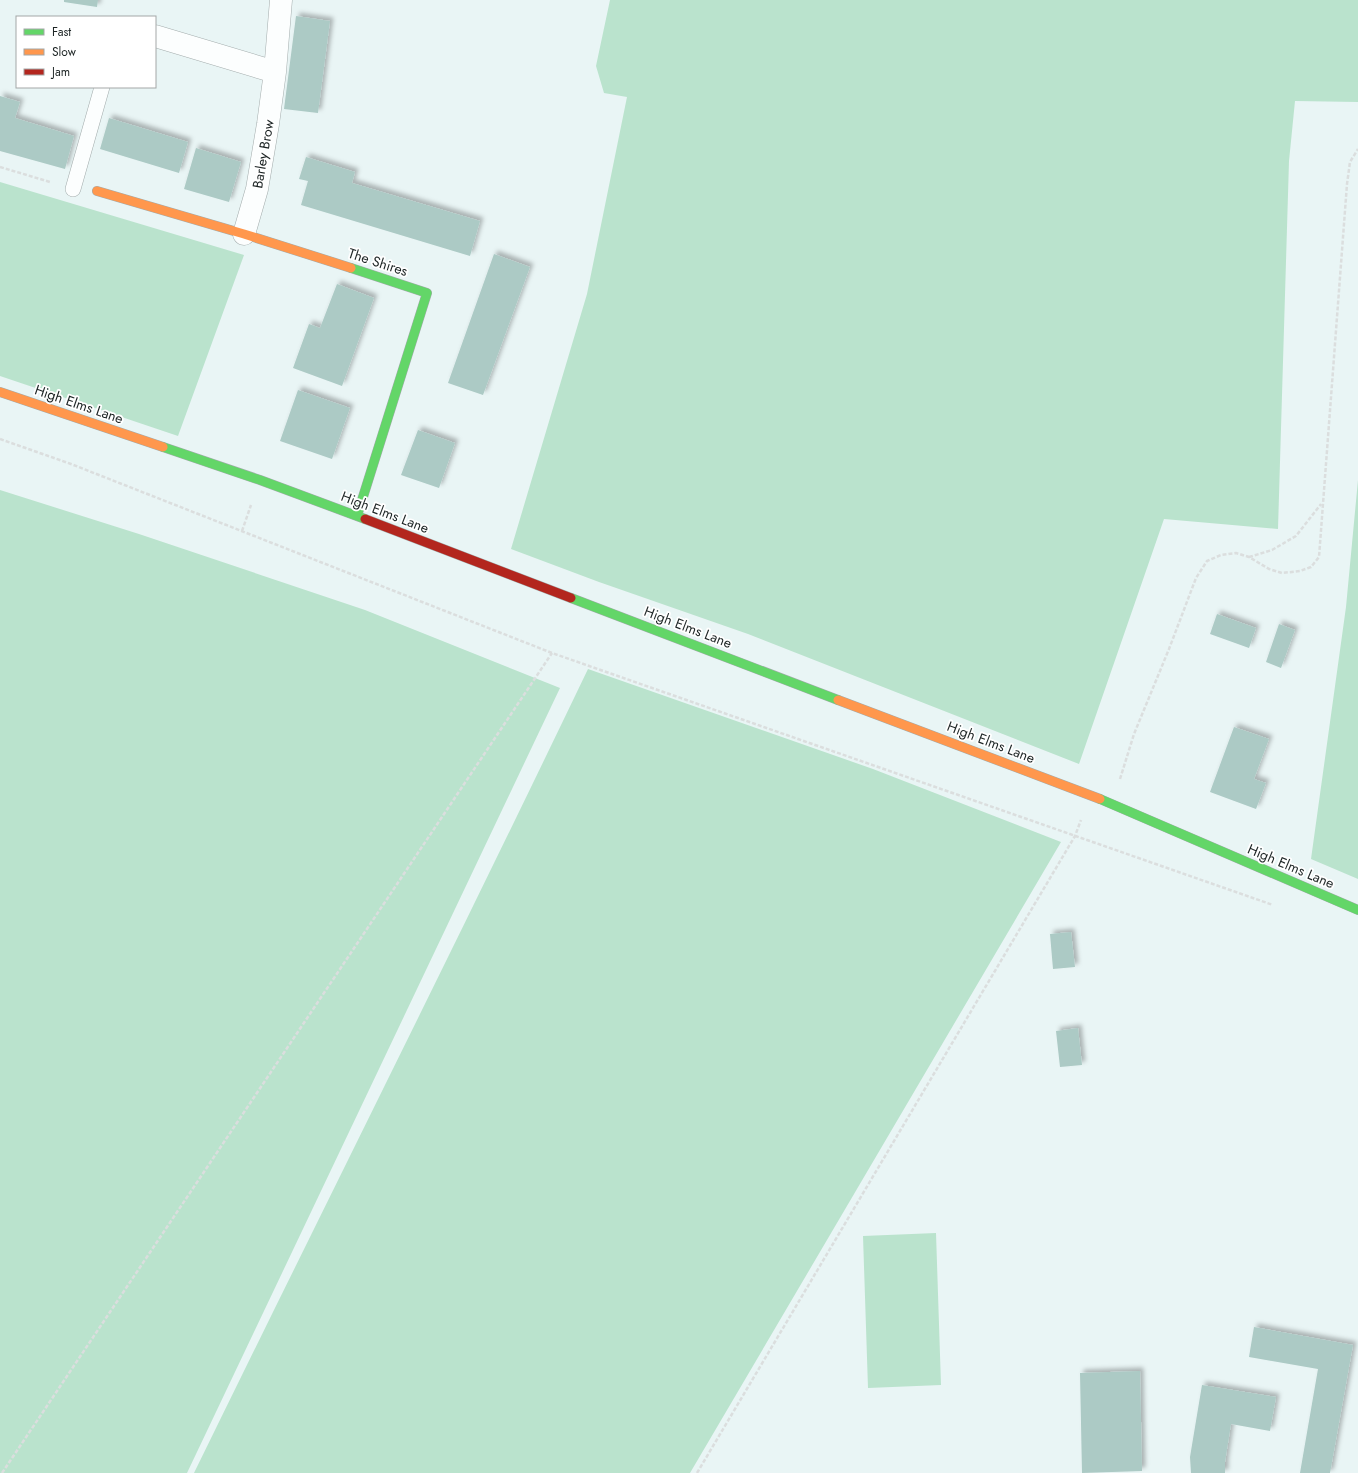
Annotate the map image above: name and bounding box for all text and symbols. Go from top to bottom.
legend [16,16,156,88]
text: Fast [52,23,71,41]
text: Slow [52,43,77,61]
text: Jam [50,63,70,81]
street label: Barley Brow [247,118,279,190]
street label: The Shires [346,243,411,281]
street label: High Elms Lane [32,379,126,429]
street label: High Elms Lane [338,486,432,538]
street label: High Elms Lane [641,601,735,653]
street label: High Elms Lane [944,716,1038,768]
street label: High Elms Lane [1245,839,1337,893]

